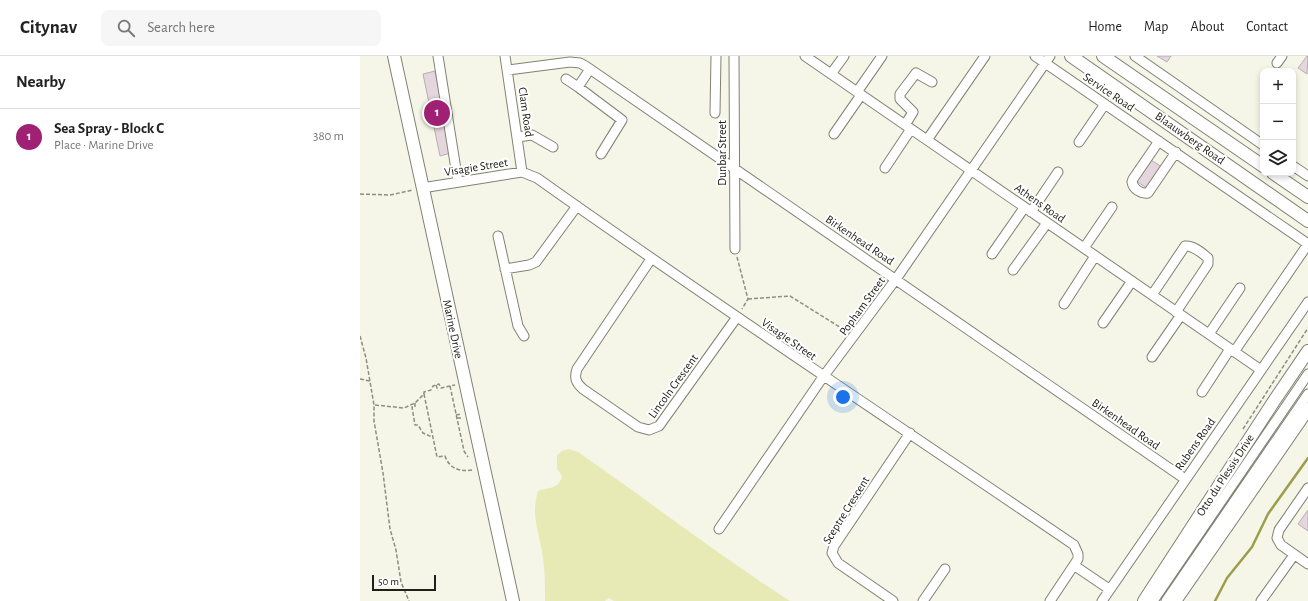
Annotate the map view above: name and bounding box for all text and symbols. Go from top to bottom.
search box [101,10,381,46]
icon: search [115,17,137,39]
text: Citynav [20,18,77,37]
text: Search here [147,20,215,35]
text: Home [1088,20,1122,34]
text: Map [1144,20,1168,34]
text: About [1190,20,1224,34]
text: Contact [1246,20,1288,34]
map controls [1260,68,1296,176]
button: + [1260,68,1296,104]
street label: Service Road [1081,71,1137,113]
text: Nearby [16,73,66,90]
street label: Clam Road [517,86,535,138]
pin: 1 [424,98,450,128]
button: − [1260,104,1296,140]
street label: Blaauwberg Road [1153,110,1227,166]
street label: Dunbar Street [716,120,728,186]
text: Sea Spray - Block C [54,121,164,136]
text: 1 [27,130,31,143]
text: 380 m [313,130,344,143]
text: Place · Marine Drive [54,139,153,152]
button: layers [1260,140,1296,176]
street label: Visagie Street [443,156,509,178]
street label: Athens Road [1012,181,1068,225]
street label: Birkenhead Road [824,213,896,267]
street label: Popham Street [837,274,887,338]
street label: Marine Drive [441,298,465,360]
street label: Visagie Street [759,316,819,362]
street label: Lincoln Crescent [646,352,700,420]
your location [833,387,853,407]
street label: Birkenhead Road [1090,396,1162,452]
street label: Rubens Road [1173,416,1217,472]
street label: Otto du Plessis Drive [1194,432,1256,518]
street label: Sceptre Crescent [821,474,872,546]
scale bar [372,573,436,592]
text: 50 m [378,576,399,587]

